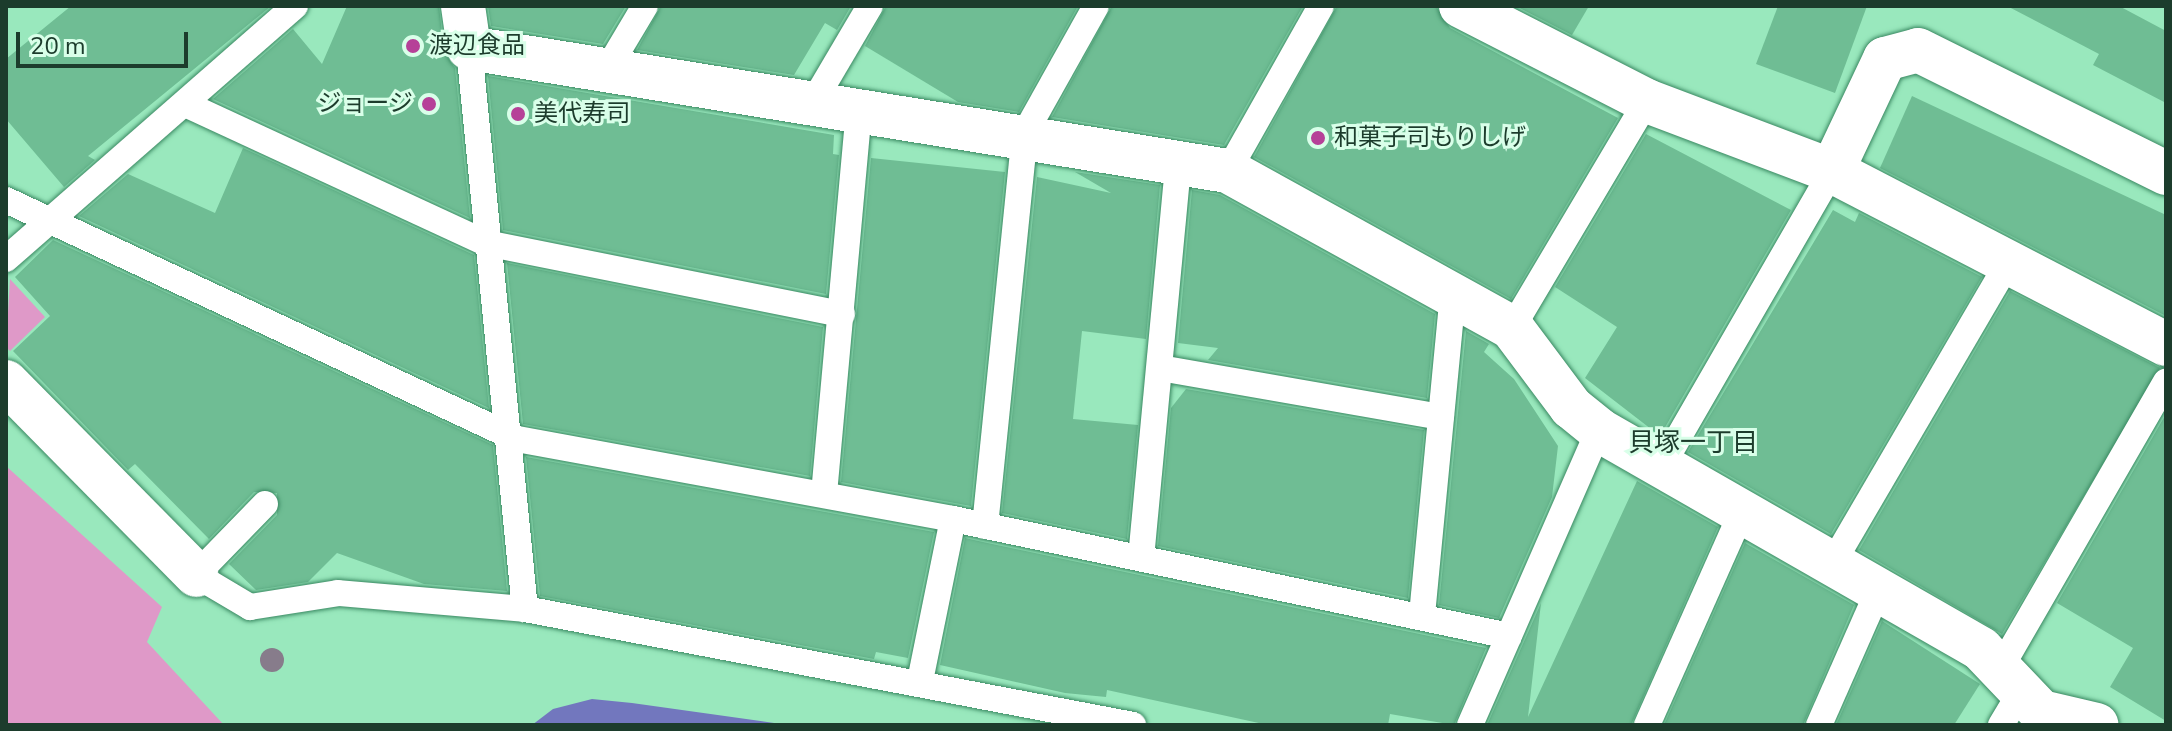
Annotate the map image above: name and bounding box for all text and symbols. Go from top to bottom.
scale bar [20,16,192,66]
text: 20 m [30,30,86,62]
place label: 渡辺食品 [429,32,525,60]
marker: 渡辺食品 [404,37,422,55]
place label: ジョージ [317,90,413,118]
marker: ジョージ [420,95,438,113]
place label: 美代寿司 [534,100,630,128]
marker: 美代寿司 [509,105,527,123]
place label: 和菓子司もりしげ [1334,124,1526,152]
marker: 和菓子司もりしげ [1309,129,1327,147]
district label: 貝塚一丁目 [1628,427,1758,459]

